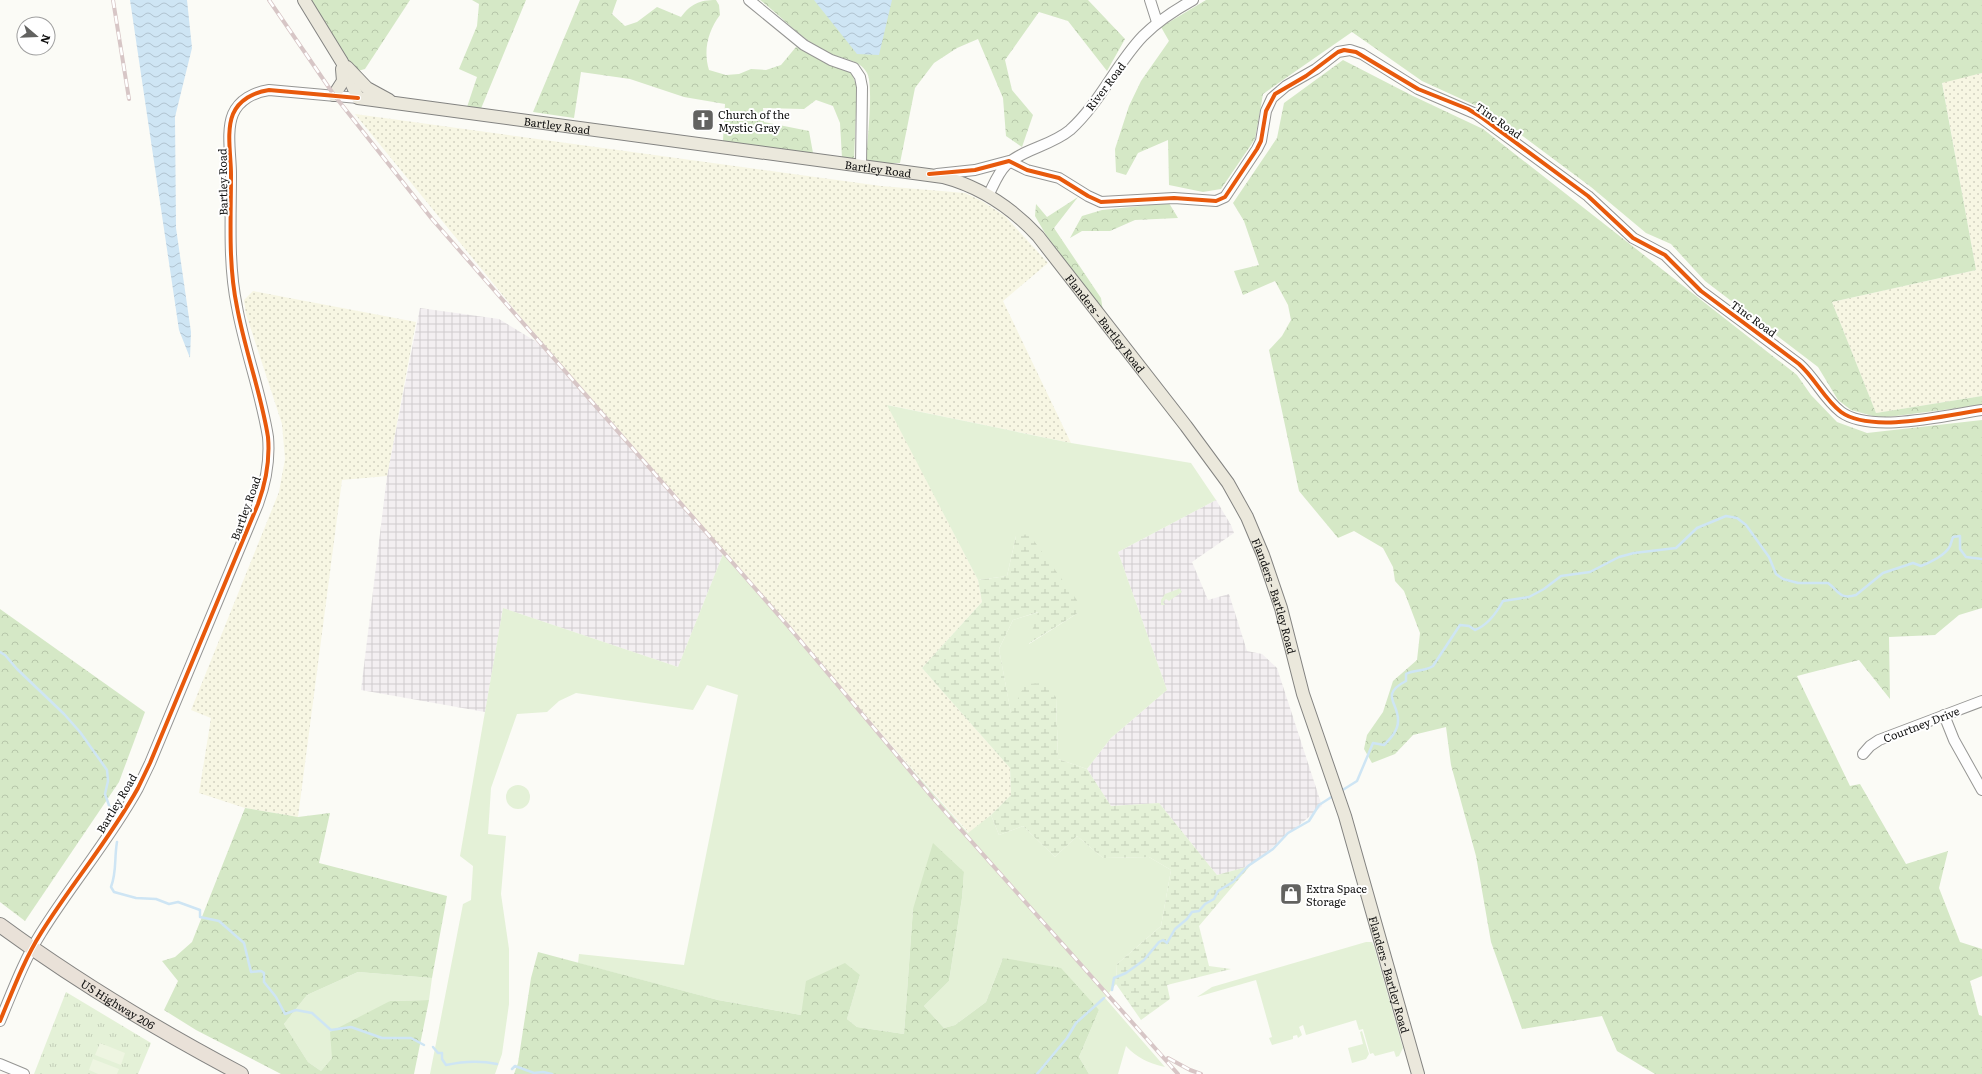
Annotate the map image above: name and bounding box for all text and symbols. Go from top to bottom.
north arrow [16,16,56,56]
text: N [37,33,55,47]
street label: River Road [1081,58,1129,114]
street label: Tinc Road [1473,98,1526,142]
place label: Church of the Mystic Gray [718,106,790,135]
church icon: Church of the Mystic Gray [690,107,716,133]
street label: Bartley Road [523,112,592,137]
street label: Bartley Road [213,148,231,216]
street label: Bartley Road [844,156,913,181]
street label: Flanders - Bartley Road [1062,270,1149,376]
street label: Tinc Road [1728,296,1780,340]
street label: Bartley Road [226,474,264,542]
street label: Flanders - Bartley Road [1249,535,1300,656]
street label: Courtney Drive [1880,702,1962,746]
street label: Bartley Road [92,770,140,836]
place label: Extra Space Storage [1306,880,1367,909]
shop icon: Extra Space Storage [1278,881,1304,907]
street label: Flanders - Bartley Road [1366,914,1414,1035]
street label: US Highway 206 [78,975,158,1033]

